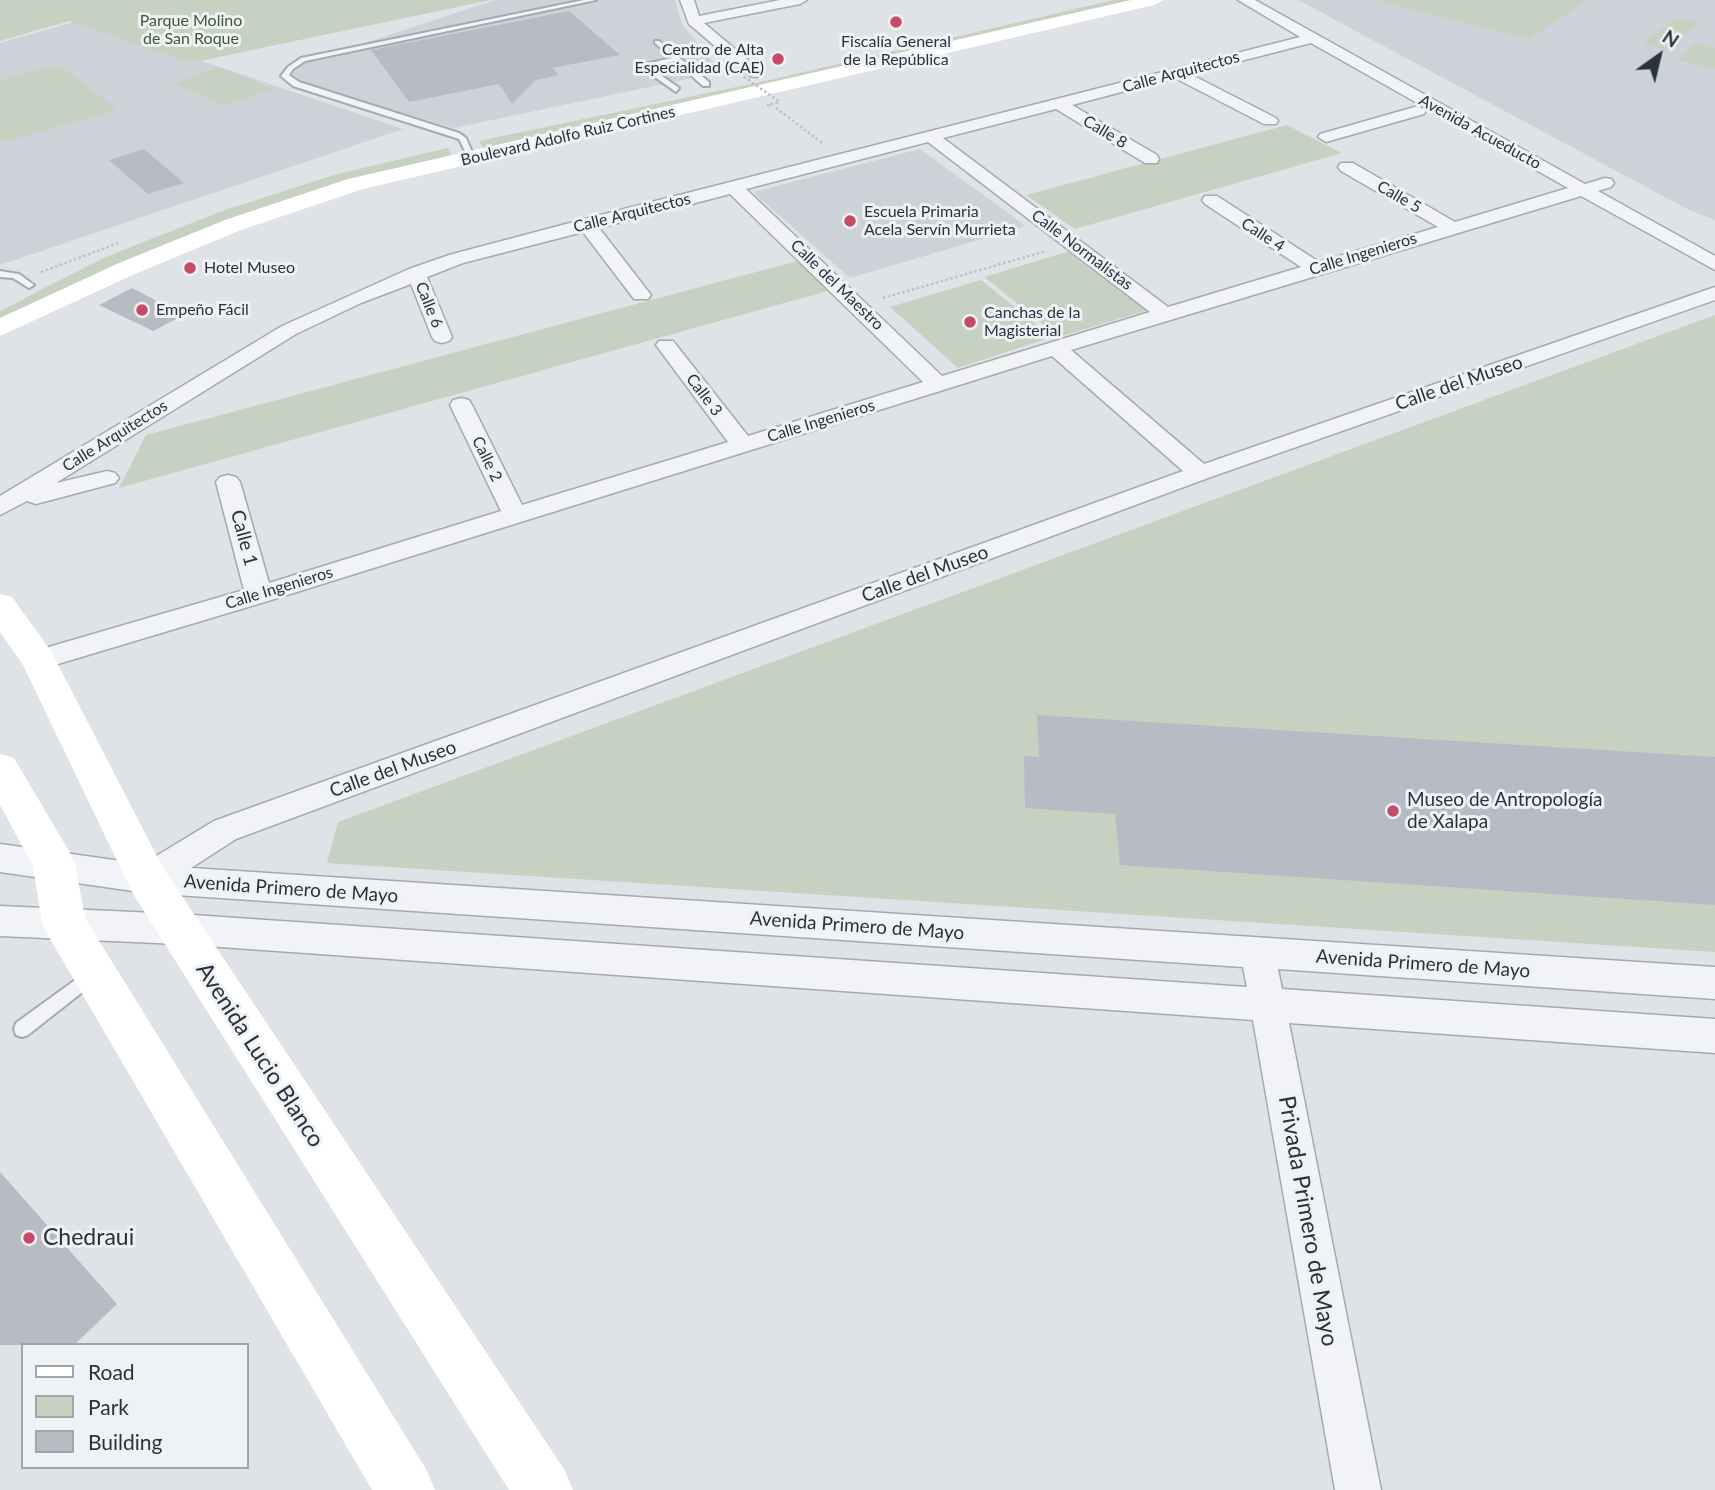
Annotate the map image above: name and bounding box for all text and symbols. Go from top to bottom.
park label: Parque Molino de San Roque [140,11,242,49]
marker: Fiscalía General de la República [888,14,904,30]
north arrow [1624,21,1694,91]
text: N [1659,25,1684,52]
place label: Fiscalía General de la República [841,32,951,70]
place label: Centro de Alta Especialidad (CAE) [635,40,764,78]
street label: Calle Arquitectos [1120,47,1242,97]
marker: Centro de Alta Especialidad (CAE) [770,51,786,67]
street label: Avenida Acueducto [1416,91,1544,173]
street label: Boulevard Adolfo Ruiz Cortines [459,102,677,170]
street label: Calle 8 [1079,111,1131,153]
street label: Calle 5 [1373,177,1425,217]
street label: Calle Arquitectos [571,189,693,237]
place label: Escuela Primaria Acela Servín Murrieta [864,202,1016,240]
street label: Calle Normalistas [1028,206,1136,294]
marker: Escuela Primaria Acela Servín Murrieta [842,213,858,229]
street label: Calle 4 [1238,214,1288,256]
street label: Calle Ingenieros [1307,229,1419,279]
street label: Calle del Maestro [786,236,888,334]
place label: Hotel Museo [204,258,295,278]
marker: Hotel Museo [182,260,198,276]
street label: Calle 6 [411,279,447,331]
place label: Empeño Fácil [156,300,249,320]
marker: Empeño Fácil [134,302,150,318]
place label: Canchas de la Magisterial [984,303,1080,341]
marker: Canchas de la Magisterial [962,314,978,330]
street label: Calle del Museo [1392,351,1526,415]
street label: Calle 3 [682,370,726,420]
street label: Calle Arquitectos [59,396,171,476]
street label: Calle Ingenieros [765,396,877,446]
street label: Calle 2 [468,433,506,485]
street label: Calle 1 [226,508,262,568]
street label: Calle del Museo [859,541,991,607]
street label: Calle Ingenieros [223,563,335,613]
street label: Calle del Museo [327,736,459,802]
place label: Museo de Antropología de Xalapa [1407,789,1602,833]
marker: Museo de Antropología de Xalapa [1385,803,1401,819]
street label: Avenida Primero de Mayo [183,870,399,908]
street label: Avenida Primero de Mayo [749,907,965,945]
street label: Avenida Primero de Mayo [1315,945,1531,983]
street label: Avenida Lucio Blanco [190,958,330,1152]
street label: Privada Primero de Mayo [1272,1094,1344,1348]
place label: Chedraui [43,1224,134,1252]
marker: Chedraui [21,1230,37,1246]
legend [21,1343,248,1469]
text: Road [88,1359,135,1384]
text: Park [88,1394,129,1419]
text: Building [88,1429,163,1454]

